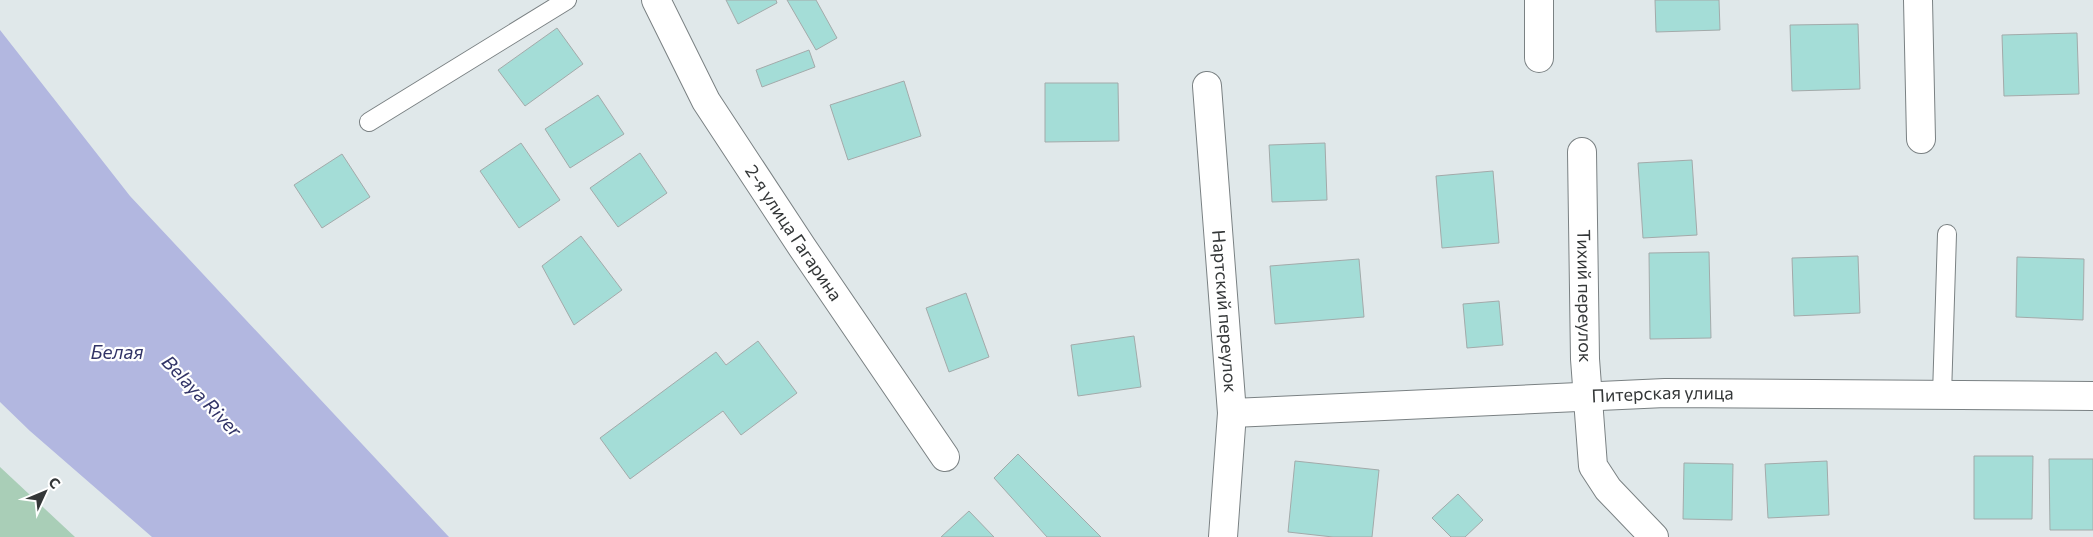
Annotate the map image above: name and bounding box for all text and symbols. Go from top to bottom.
street label: 2-я улица Гагарина [741,160,847,305]
street label: Нартский переулок [1208,229,1242,394]
street label: Тихий переулок [1573,229,1597,363]
water label: Белая [91,340,143,363]
water label: Belaya River [158,350,248,442]
street label: Питерская улица [1591,381,1734,406]
north arrow [20,467,70,517]
text: С [45,473,64,492]

